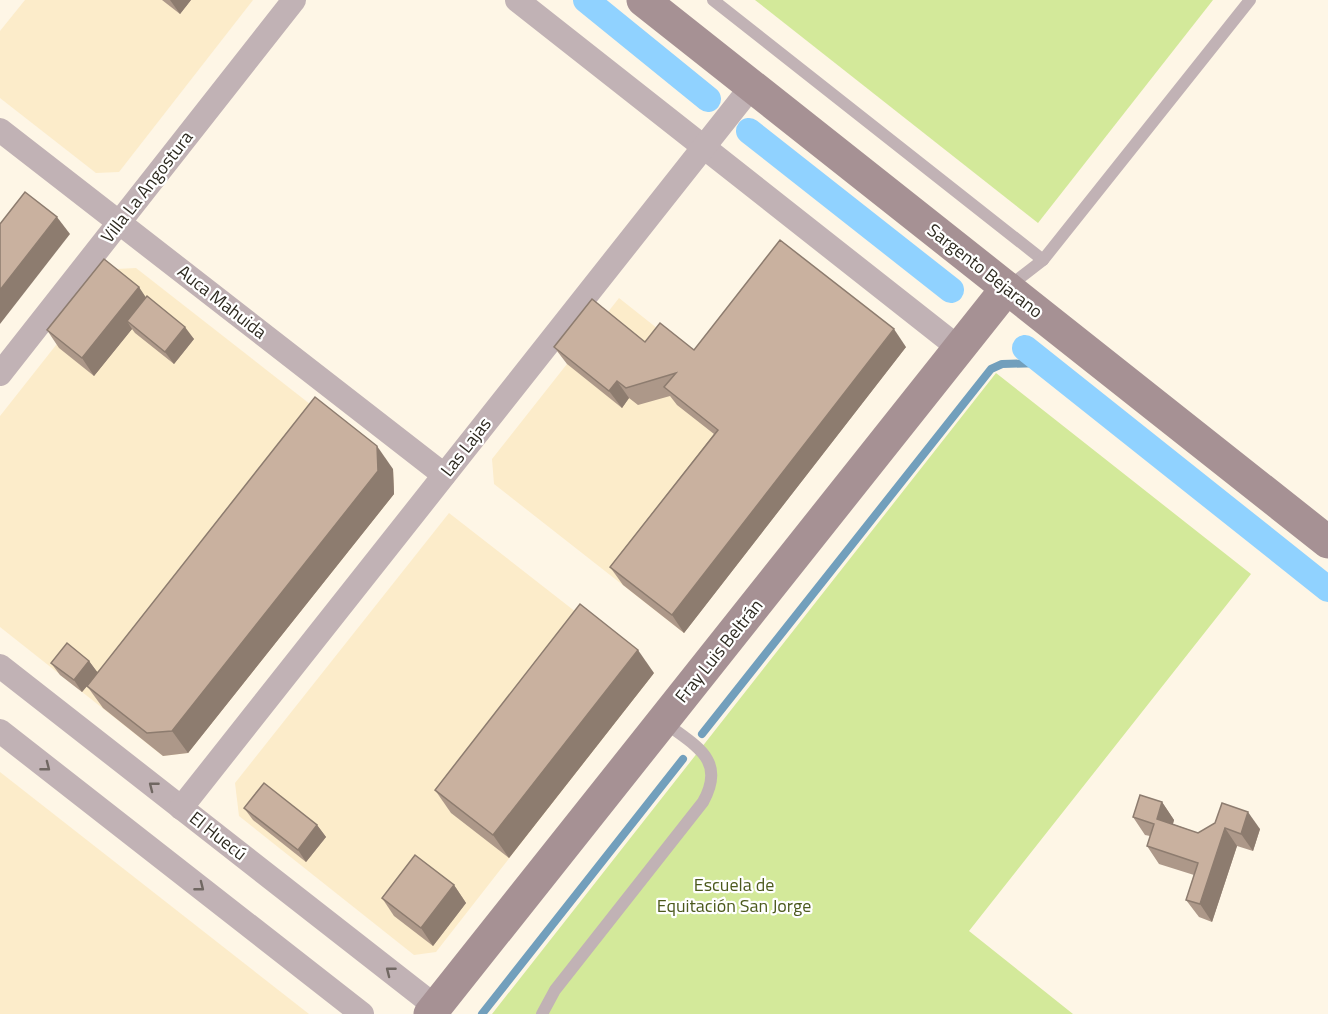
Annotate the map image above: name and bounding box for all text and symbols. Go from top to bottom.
street label: Villa La Angostura [94,125,199,249]
street label: Sargento Bejarano [922,217,1049,324]
street label: Auca Mahuida [172,258,273,345]
street label: Las Lajas [434,411,497,482]
street label: Fray Luis Beltrán [668,593,769,708]
one-way arrow [39,760,50,771]
one-way arrow [149,782,160,793]
street label: El Huecú [184,805,253,867]
park label: Escuela de Equitación San Jorge [657,871,811,919]
one-way arrow [193,880,204,891]
one-way arrow [386,967,397,978]

